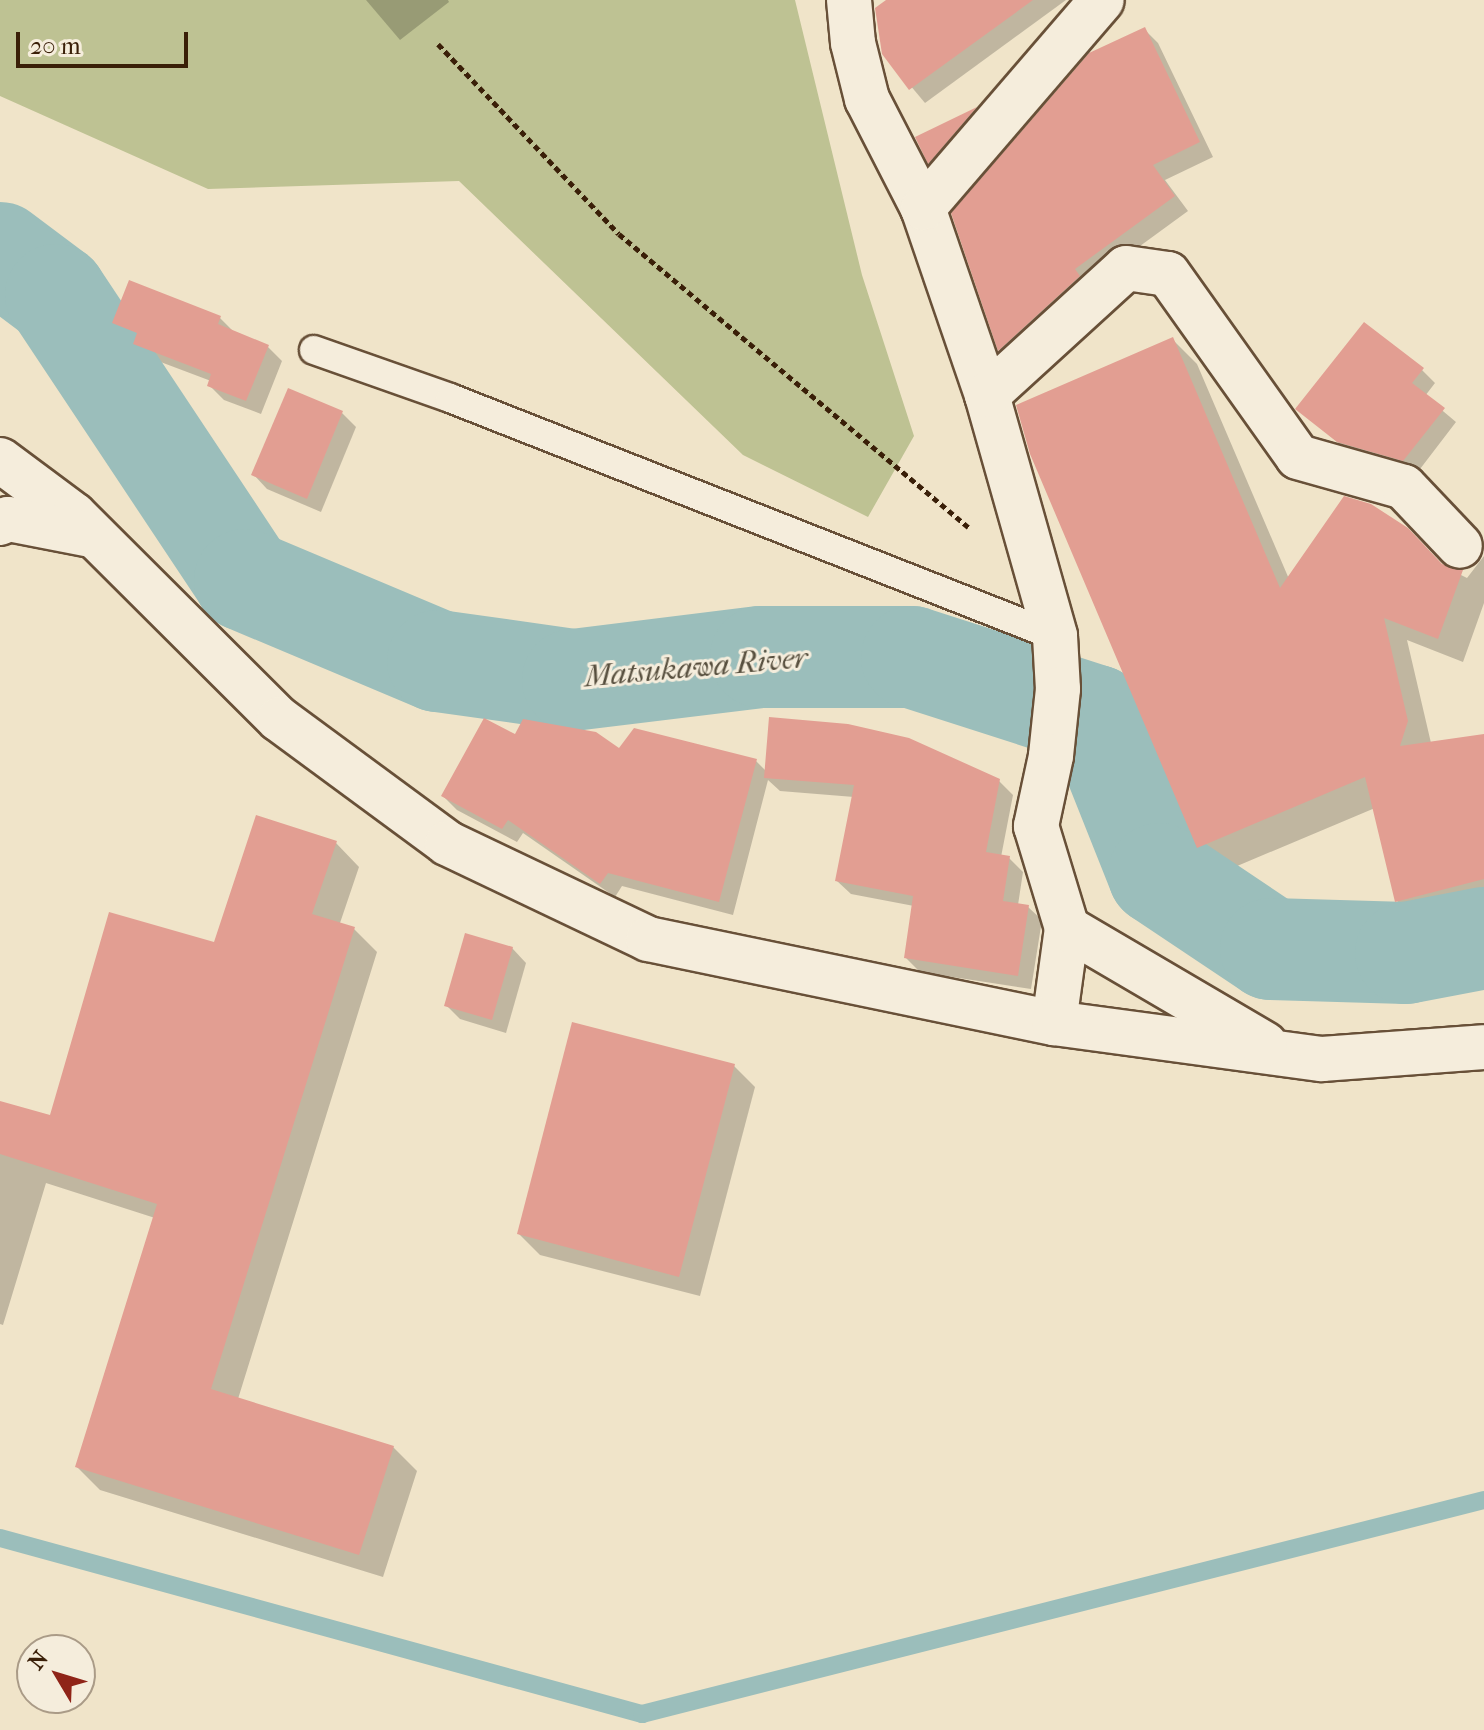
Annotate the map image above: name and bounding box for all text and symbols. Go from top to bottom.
scale bar [20,16,192,66]
text: 20 m [30,32,81,60]
water label: Matsukawa River [583,640,809,696]
north arrow [16,1634,96,1714]
text: N [23,1646,54,1675]

